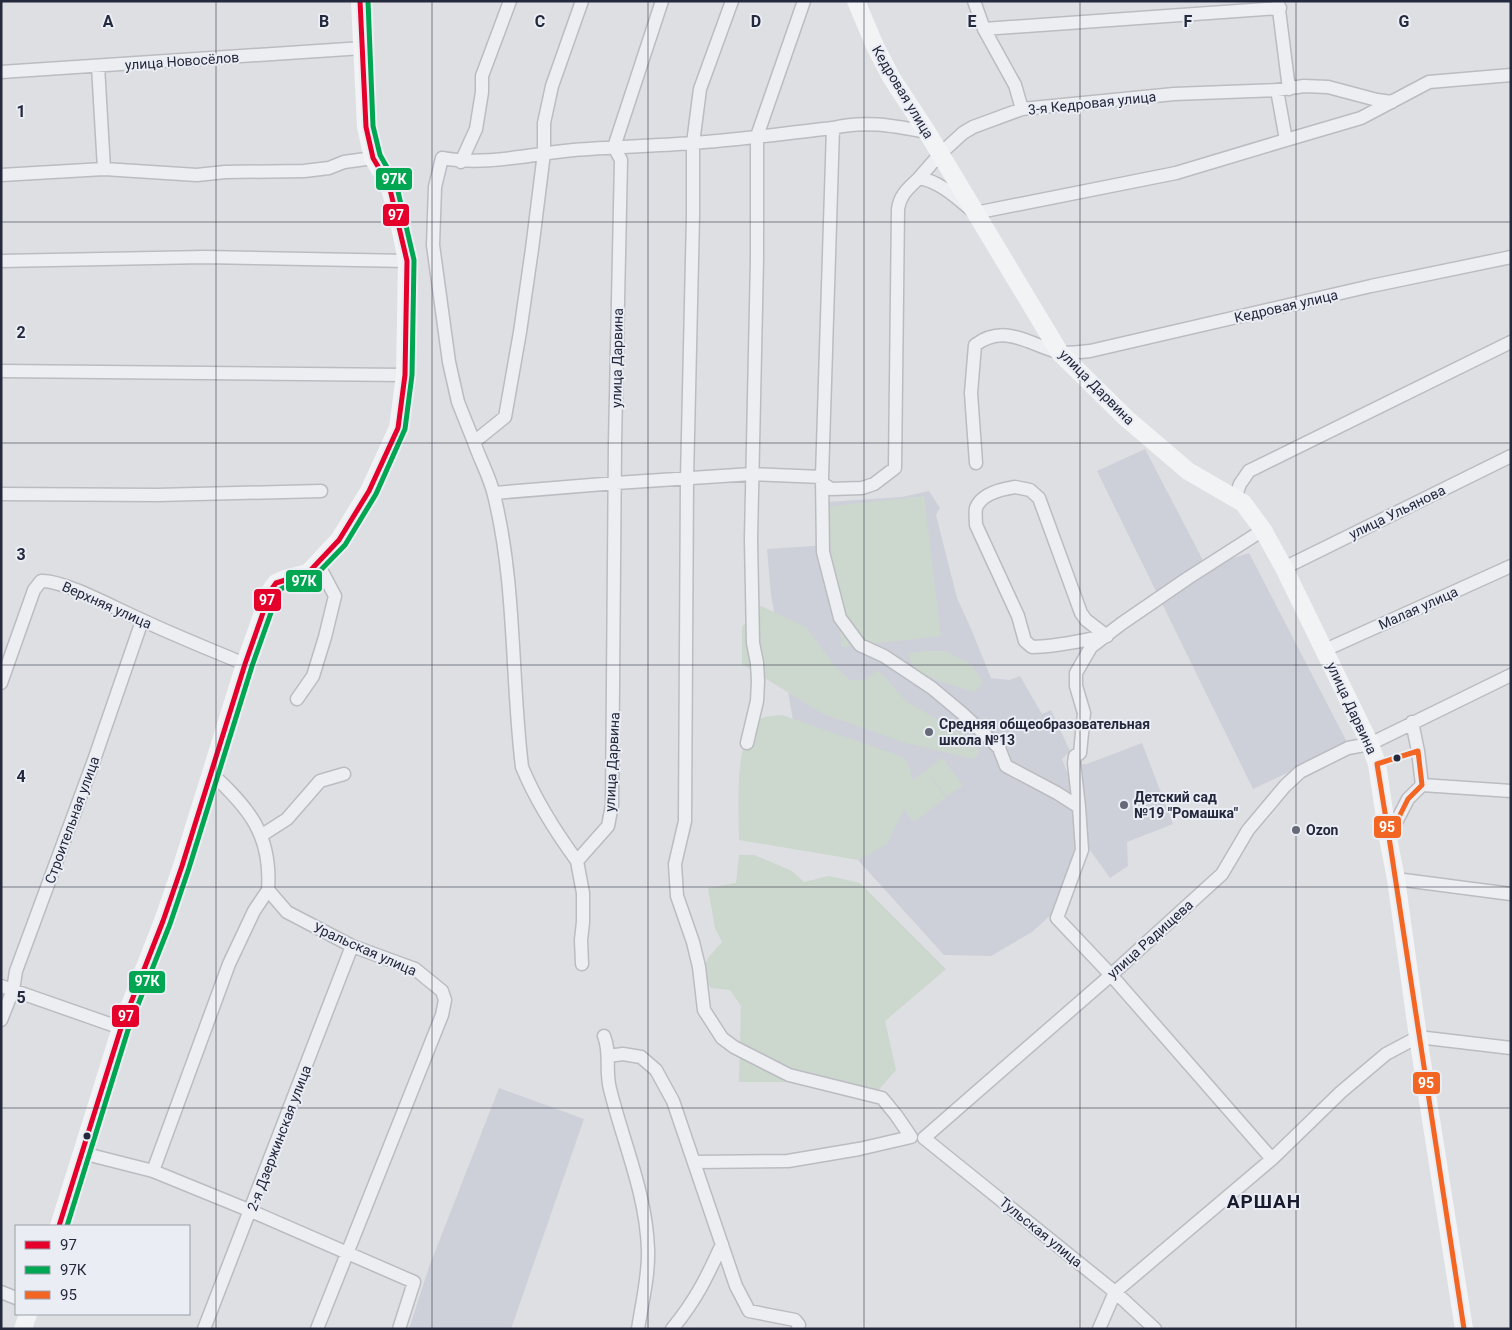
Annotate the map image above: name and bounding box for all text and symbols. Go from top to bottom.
text: A [103,12,114,31]
text: B [319,12,329,31]
text: C [535,12,545,31]
text: D [751,12,761,31]
text: E [968,12,977,31]
text: F [1184,12,1193,31]
text: G [1399,12,1410,31]
street label: Кедровая улица [869,43,937,141]
street label: улица Новосёлов [124,49,240,73]
street label: 3-я Кедровая улица [1027,88,1157,118]
text: 1 [16,102,26,121]
line badge: 97К [375,167,413,191]
text: 97К [381,171,408,187]
line badge: 97 [382,203,410,227]
text: 97 [388,207,404,223]
street label: Кедровая улица [1233,286,1339,326]
street label: улица Дарвина [608,308,626,408]
text: 2 [16,323,26,342]
street label: улица Дарвина [1056,346,1138,428]
street label: улица Ульянова [1346,482,1448,542]
text: 3 [16,545,26,564]
line badge: 97К [285,569,323,593]
text: 97К [291,573,318,589]
street label: Верхняя улица [60,578,154,632]
street label: Малая улица [1376,583,1460,633]
line badge: 97 [253,588,282,612]
text: 97 [259,592,275,608]
street label: улица Дарвина [1324,659,1380,757]
street label: улица Дарвина [601,712,623,812]
place label: Средняя общеобразовательная школа №13 [939,716,1150,748]
marker: Средняя общеобразовательная школа №13 [923,726,935,738]
unlabelled marker [1392,753,1402,763]
street label: Строительная улица [42,754,102,886]
text: 4 [16,767,26,786]
place label: Детский сад №19 "Ромашка" [1134,789,1239,821]
marker: Детский сад №19 "Ромашка" [1118,799,1130,811]
line badge: 95 [1373,815,1402,839]
text: 95 [1379,819,1395,835]
place label: Ozon [1306,822,1339,838]
marker: Ozon [1290,824,1302,836]
street label: улица Радищева [1104,896,1196,982]
street label: Уральская улица [311,919,419,979]
line badge: 97К [128,970,166,994]
text: 97К [134,973,161,989]
text: 5 [16,988,26,1007]
line badge: 97 [111,1004,140,1028]
text: 97 [118,1008,134,1024]
street label: 2-я Дзержинская улица [244,1063,314,1213]
line badge: 95 [1412,1071,1441,1095]
text: 95 [1418,1075,1434,1091]
unlabelled marker [82,1131,92,1141]
district label: АРШАН [1227,1190,1301,1213]
street label: Тульская улица [996,1194,1086,1270]
legend [15,1225,190,1315]
text: 97 [60,1236,77,1254]
text: 97К [60,1261,87,1279]
text: 95 [60,1286,77,1304]

